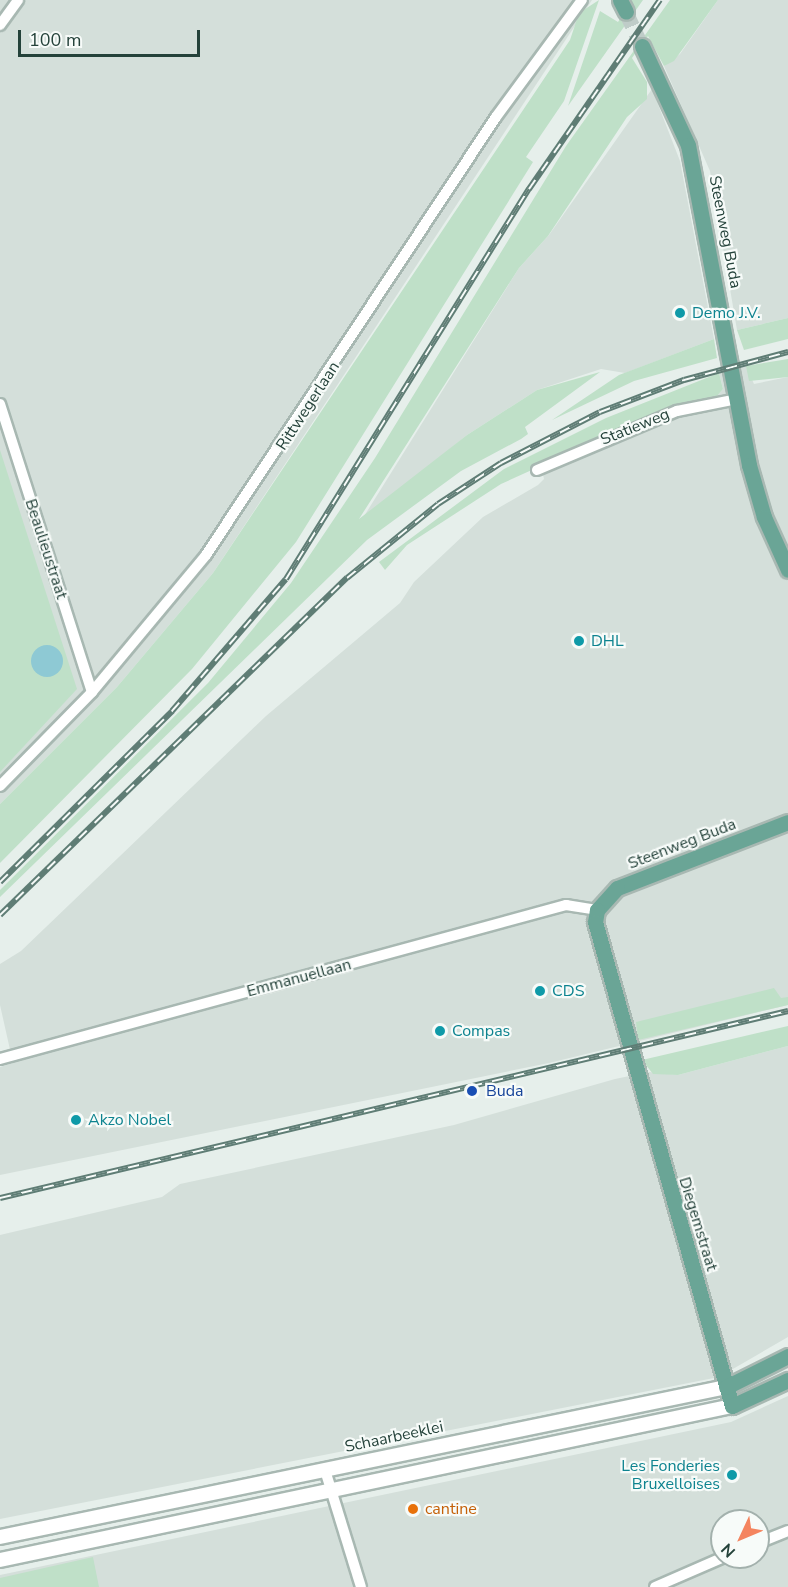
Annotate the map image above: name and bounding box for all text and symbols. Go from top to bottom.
scale bar [21,18,202,56]
text: 100 m [29,28,81,52]
street label: Steenweg Buda [705,174,745,290]
place label: Demo J.V. [692,303,761,323]
marker: Demo J.V. [673,306,687,320]
street label: Rittwegerlaan [272,358,344,454]
street label: Statieweg [598,404,672,450]
street label: Beaulieustraat [21,497,71,601]
place label: DHL [591,631,624,651]
marker: DHL [572,634,586,648]
street label: Steenweg Buda [625,815,739,873]
street label: Emmanuellaan [245,955,353,1001]
place label: CDS [552,981,584,1001]
marker: CDS [533,984,547,998]
place label: Compas [452,1021,510,1041]
marker: Compas [433,1024,447,1038]
place label: Buda [486,1081,524,1101]
marker: Buda [463,1082,481,1100]
place label: Akzo Nobel [88,1110,171,1130]
marker: Akzo Nobel [69,1113,83,1127]
street label: Diegemstraat [675,1175,721,1273]
street label: Schaarbeeklei [343,1417,445,1457]
place label: Les Fonderies Bruxelloises [621,1456,720,1494]
marker: Les Fonderies Bruxelloises [725,1468,739,1482]
place label: cantine [425,1499,477,1519]
marker: cantine [406,1502,420,1516]
north arrow [710,1509,770,1569]
text: N [716,1538,741,1562]

